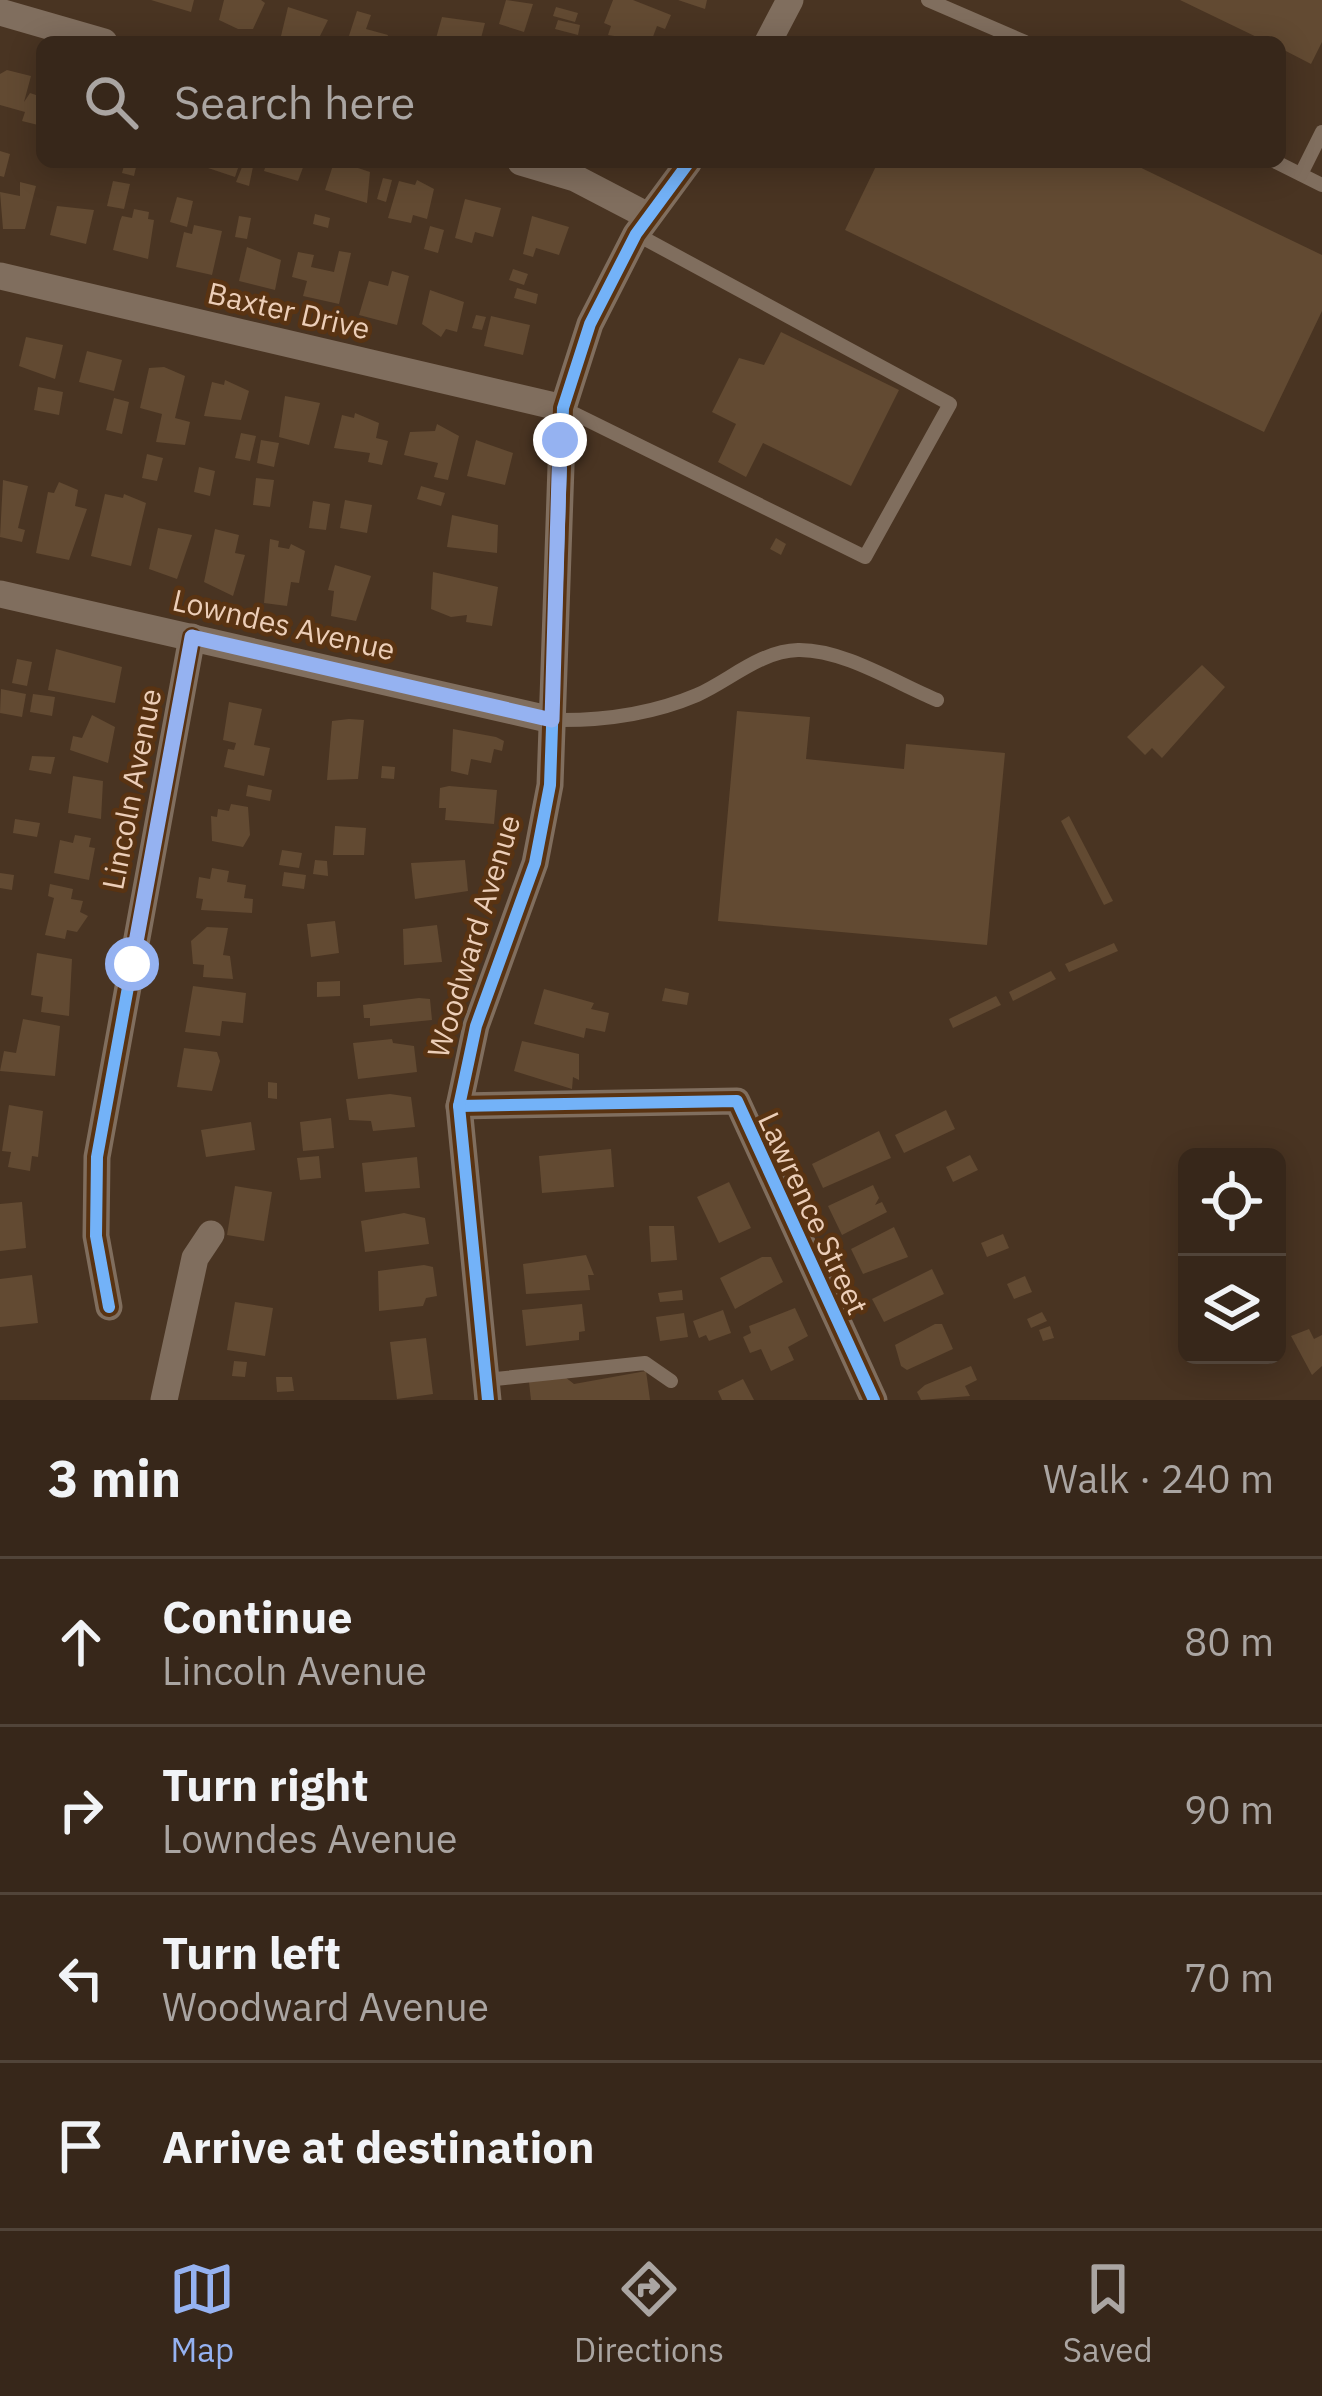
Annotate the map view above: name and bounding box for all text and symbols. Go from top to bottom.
search box [36,36,1286,168]
icon: search [78,69,144,135]
text: Search here [174,73,415,131]
street label: Baxter Drive [204,272,374,348]
route end [533,413,587,467]
street label: Lowndes Avenue [169,579,399,669]
street label: Lincoln Avenue [92,685,170,893]
street label: Woodward Avenue [418,810,528,1062]
route start [105,937,159,991]
street label: Lawrence Street [750,1105,878,1321]
map controls [1178,1148,1286,1364]
button: locate [1178,1148,1286,1256]
button: layers [1178,1256,1286,1364]
text: 3 min [48,1445,181,1511]
text: Walk · 240 m [1043,1453,1274,1504]
text: Continue [162,1587,353,1645]
icon: ahead [48,1609,114,1675]
text: 80 m [1184,1616,1274,1667]
text: Lincoln Avenue [162,1645,427,1696]
text: Turn right [162,1755,369,1813]
icon: right [48,1777,114,1843]
text: 90 m [1184,1784,1274,1835]
text: Lowndes Avenue [162,1813,457,1864]
text: Turn left [162,1923,341,1981]
icon: left [48,1945,114,2011]
text: 70 m [1184,1952,1274,2003]
text: Woodward Avenue [162,1981,489,2032]
icon: arrive [48,2113,114,2179]
text: Arrive at destination [162,2117,595,2175]
tab: Map [169,2256,235,2371]
tab: Directions [574,2256,724,2371]
tab: Saved [1063,2256,1153,2371]

